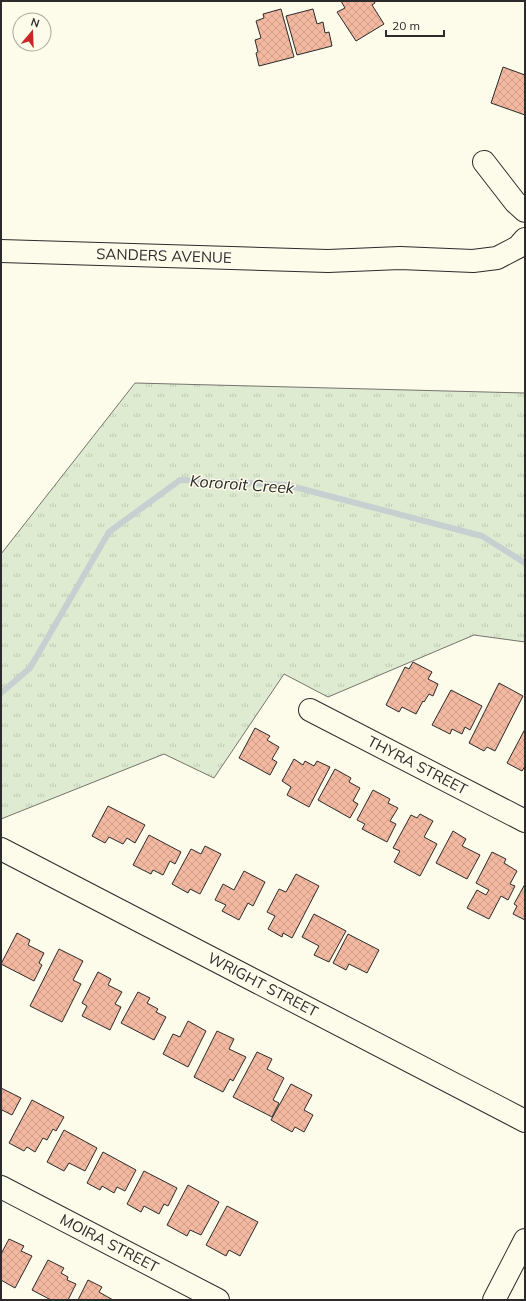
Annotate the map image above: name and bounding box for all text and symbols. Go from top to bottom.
north arrow [12,12,52,52]
scale bar [386,12,444,38]
text: N [29,15,41,31]
text: 20 m [392,18,420,33]
street label: SANDERS AVENUE [96,244,232,267]
water label: Kororoit Creek [189,470,296,498]
street label: THYRA STREET [364,731,471,799]
street label: WRIGHT STREET [205,948,321,1021]
street label: MOIRA STREET [57,1209,162,1276]

